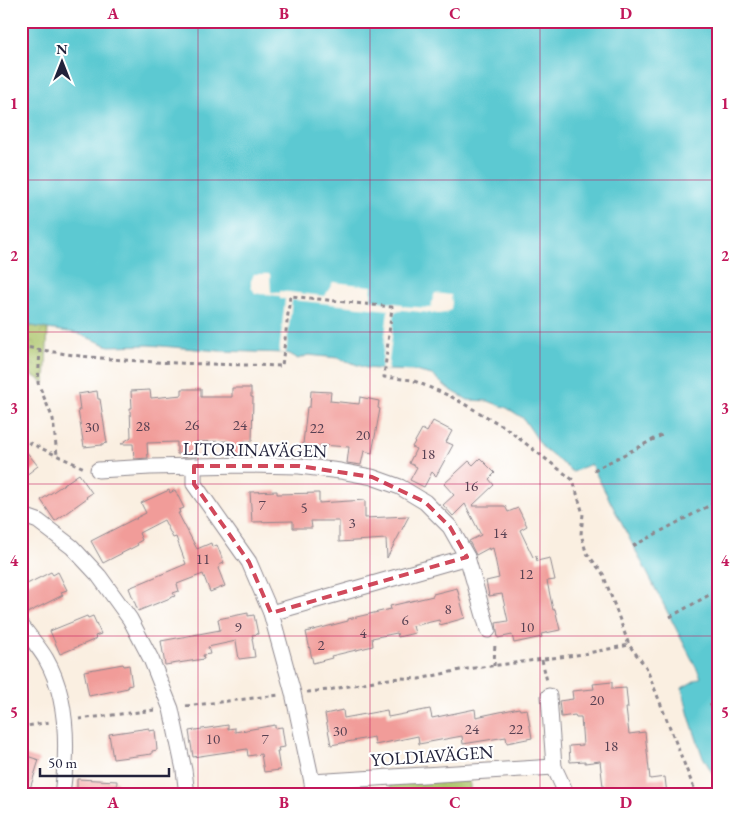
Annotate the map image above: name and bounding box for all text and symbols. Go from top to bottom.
text: A [106,3,119,24]
text: B [279,3,289,24]
text: C [449,3,461,24]
text: D [620,3,632,24]
north arrow [38,38,88,88]
text: N [56,40,68,58]
text: 1 [10,93,18,114]
text: 1 [721,93,729,114]
text: 2 [10,245,19,266]
text: 2 [721,245,730,266]
text: 3 [10,398,18,419]
text: 3 [721,398,729,419]
house number: 26 [185,415,199,434]
house number: 24 [233,415,248,434]
house number: 28 [136,416,150,435]
house number: 30 [85,417,99,436]
house number: 22 [310,418,325,437]
house number: 20 [356,425,370,444]
street label: LITORINAVÄGEN [183,437,328,462]
house number: 18 [421,444,435,463]
house number: 16 [464,476,478,495]
house number: 7 [258,495,266,514]
house number: 5 [300,498,308,517]
house number: 3 [348,513,356,532]
house number: 14 [493,523,508,542]
house number: 11 [196,549,210,568]
text: 4 [10,550,19,571]
text: 4 [721,550,730,571]
house number: 12 [519,564,534,583]
house number: 8 [444,599,452,618]
house number: 6 [401,610,409,629]
house number: 9 [234,617,242,636]
house number: 10 [520,617,534,636]
house number: 4 [359,623,367,642]
house number: 2 [317,635,325,654]
house number: 20 [590,690,604,709]
text: 5 [10,702,18,723]
text: 5 [721,702,729,723]
house number: 24 [465,719,480,738]
house number: 22 [509,719,524,738]
house number: 30 [333,721,347,740]
house number: 10 [206,729,220,748]
house number: 7 [261,729,269,748]
house number: 18 [604,736,618,755]
street label: YOLDIAVÄGEN [370,740,495,771]
scale bar [40,746,169,778]
text: 50 m [48,753,77,772]
text: A [106,792,119,813]
text: B [279,792,289,813]
text: C [449,792,461,813]
text: D [620,792,632,813]

